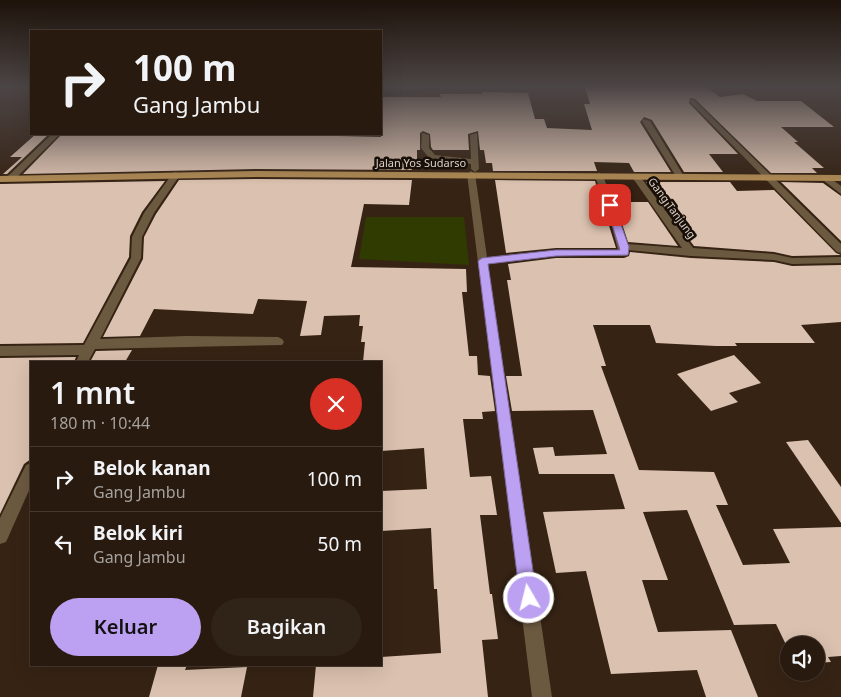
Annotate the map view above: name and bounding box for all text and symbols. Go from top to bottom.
text: 100 m [133,44,236,91]
icon: right [50,50,115,115]
text: Gang Jambu [133,89,260,119]
street label: Jalan Yos Sudarso [375,155,467,170]
street label: Gang Tanjung [645,174,700,241]
pin [589,184,631,226]
icon: arrive [596,191,624,219]
text: 1 mnt [50,372,135,413]
button: close [310,378,362,430]
text: 180 m · 10:44 [50,412,150,434]
text: Belok kanan [93,455,210,481]
icon: right [50,465,78,493]
text: 100 m [307,466,362,492]
text: Gang Jambu [93,481,186,503]
text: Belok kiri [93,520,183,546]
icon: left [50,530,78,558]
text: 50 m [318,531,362,557]
text: Gang Jambu [93,546,186,568]
position arrow [502,571,554,623]
button: Keluar [50,598,201,656]
button: Bagikan [211,598,362,656]
map controls [780,636,825,681]
button: sound [780,636,825,681]

